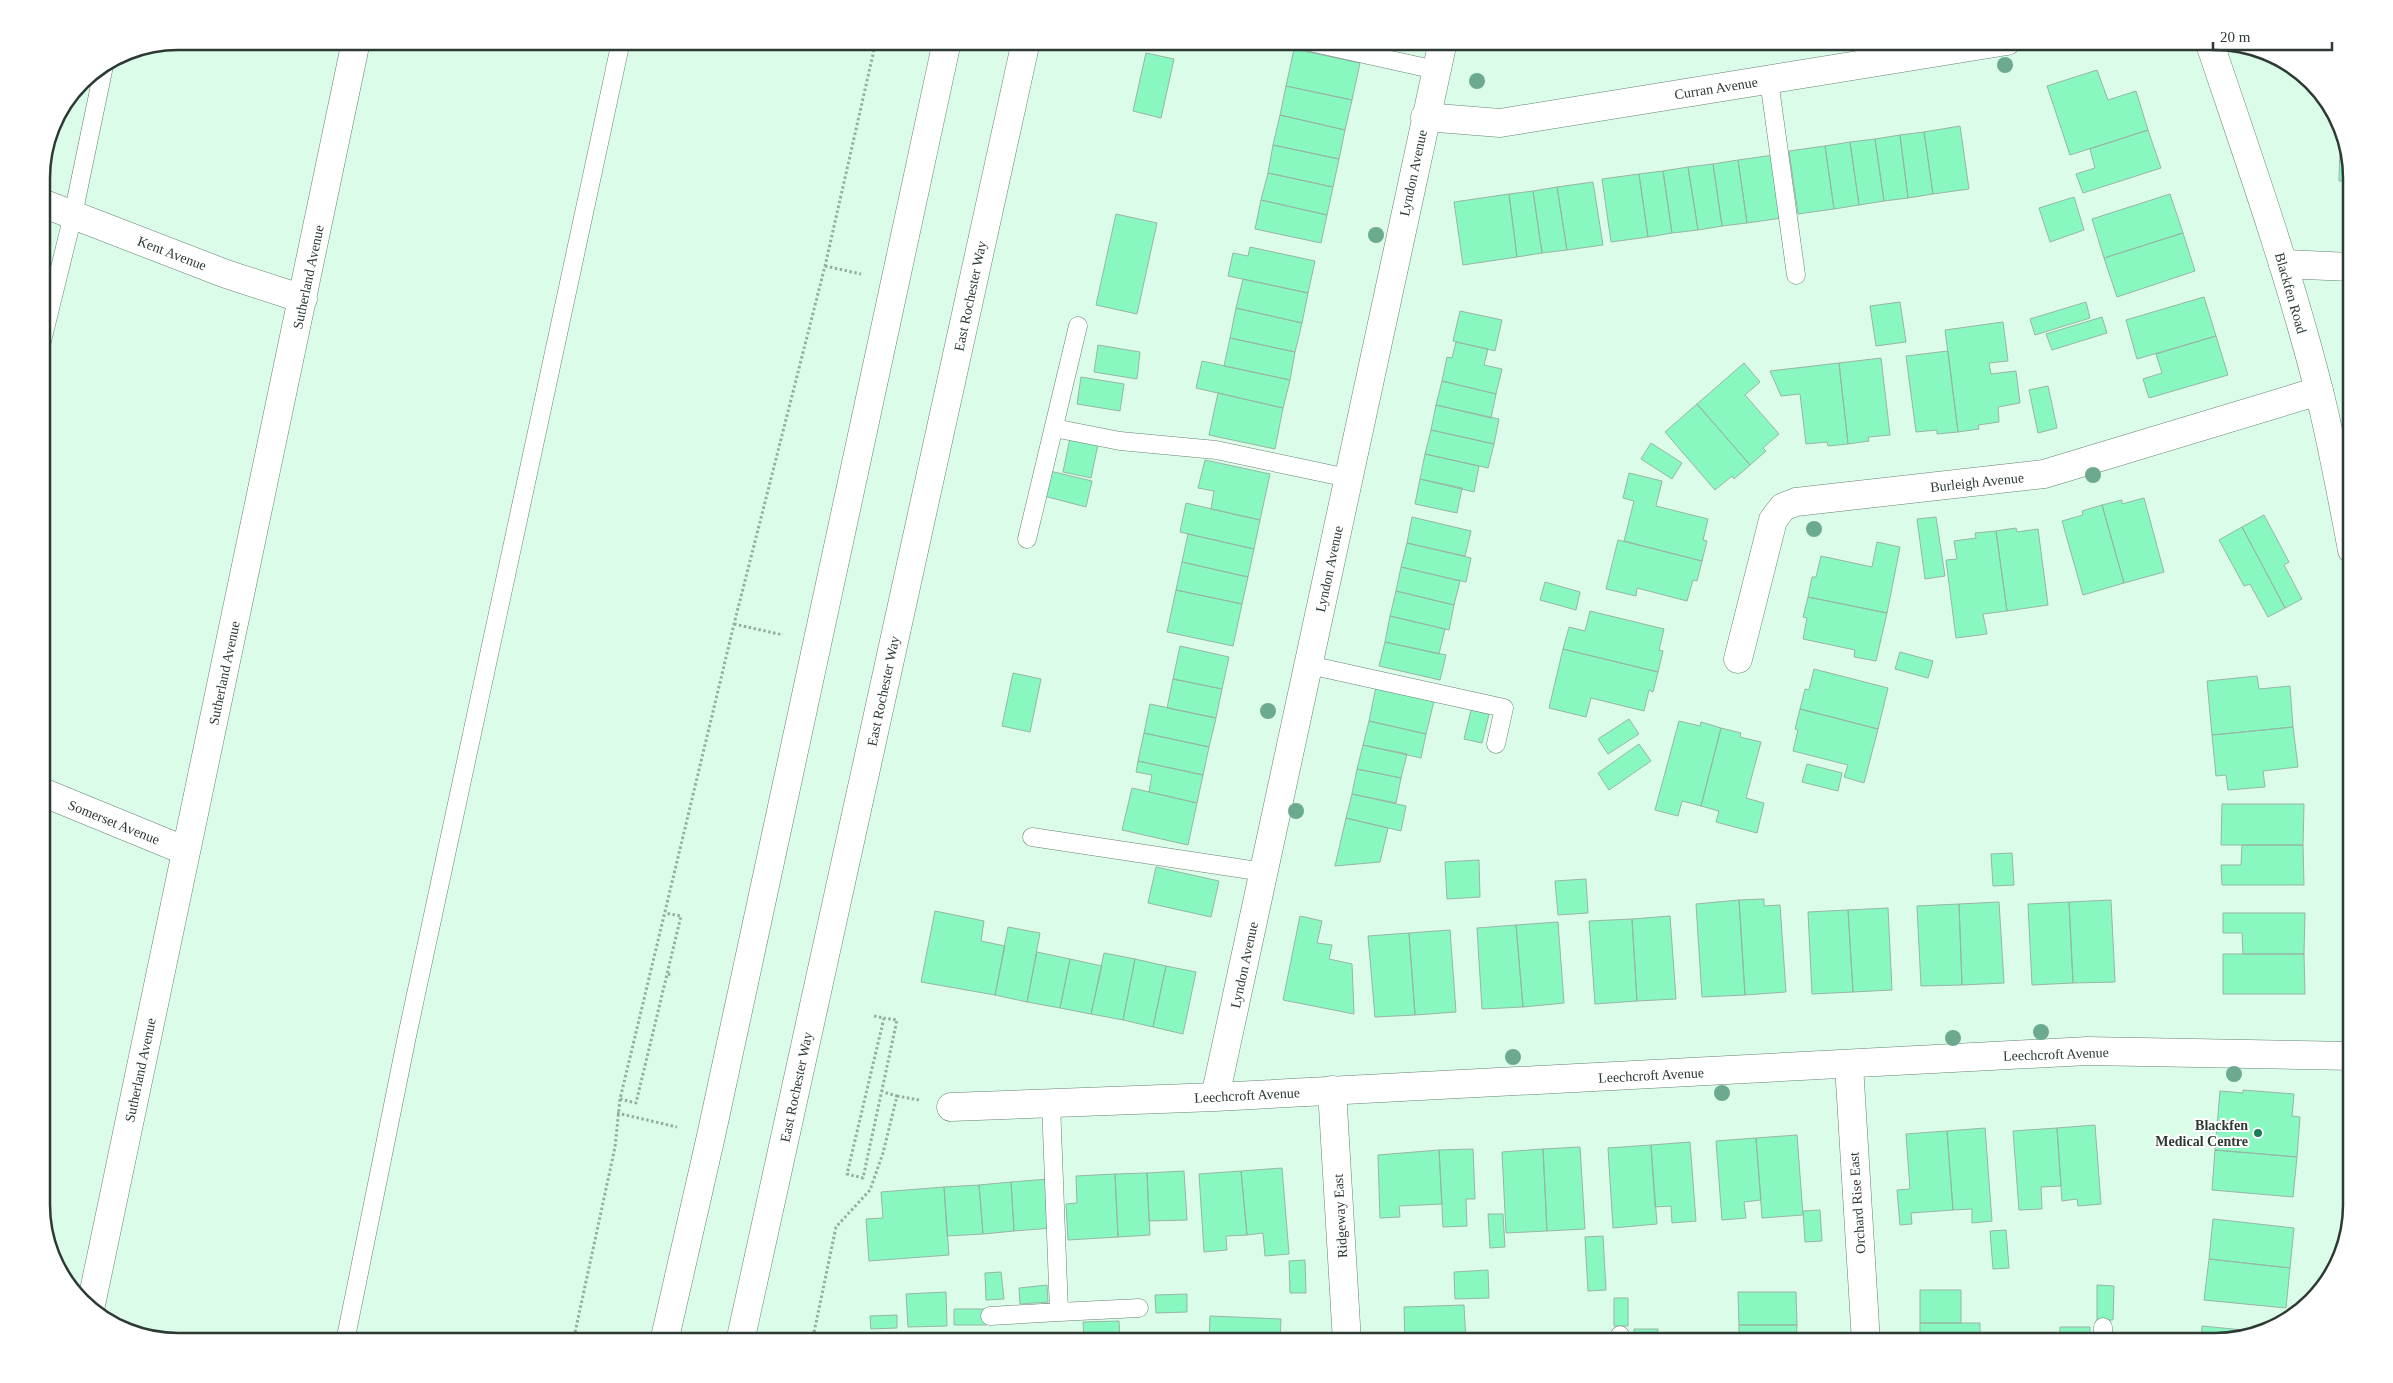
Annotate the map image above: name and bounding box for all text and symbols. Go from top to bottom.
scale bar [2213,20,2332,52]
text: 20 m [2220,29,2251,45]
street label: Curran Avenue [1673,75,1759,102]
street label: Lyndon Avenue [1397,128,1430,218]
street label: Sutherland Avenue [290,224,327,330]
street label: Kent Avenue [135,233,208,273]
street label: East Rochester Way [951,240,989,353]
street label: Blackfen Road [2272,251,2309,335]
street label: Burleigh Avenue [1929,470,2025,495]
street label: Lyndon Avenue [1313,524,1346,614]
street label: Sutherland Avenue [206,620,243,726]
street label: East Rochester Way [864,635,902,748]
street label: Somerset Avenue [66,797,162,848]
street label: Lyndon Avenue [1228,920,1261,1010]
street label: Sutherland Avenue [122,1017,159,1123]
street label: East Rochester Way [777,1031,815,1144]
street label: Leechcroft Avenue [2003,1045,2109,1064]
street label: Leechcroft Avenue [1598,1065,1704,1086]
street label: Leechcroft Avenue [1194,1085,1300,1106]
place label: Blackfen Medical Centre [2155,1118,2248,1149]
marker: Blackfen Medical Centre [2252,1127,2264,1139]
street label: Orchard Rise East [1846,1152,1869,1254]
street label: Ridgeway East [1331,1173,1350,1258]

